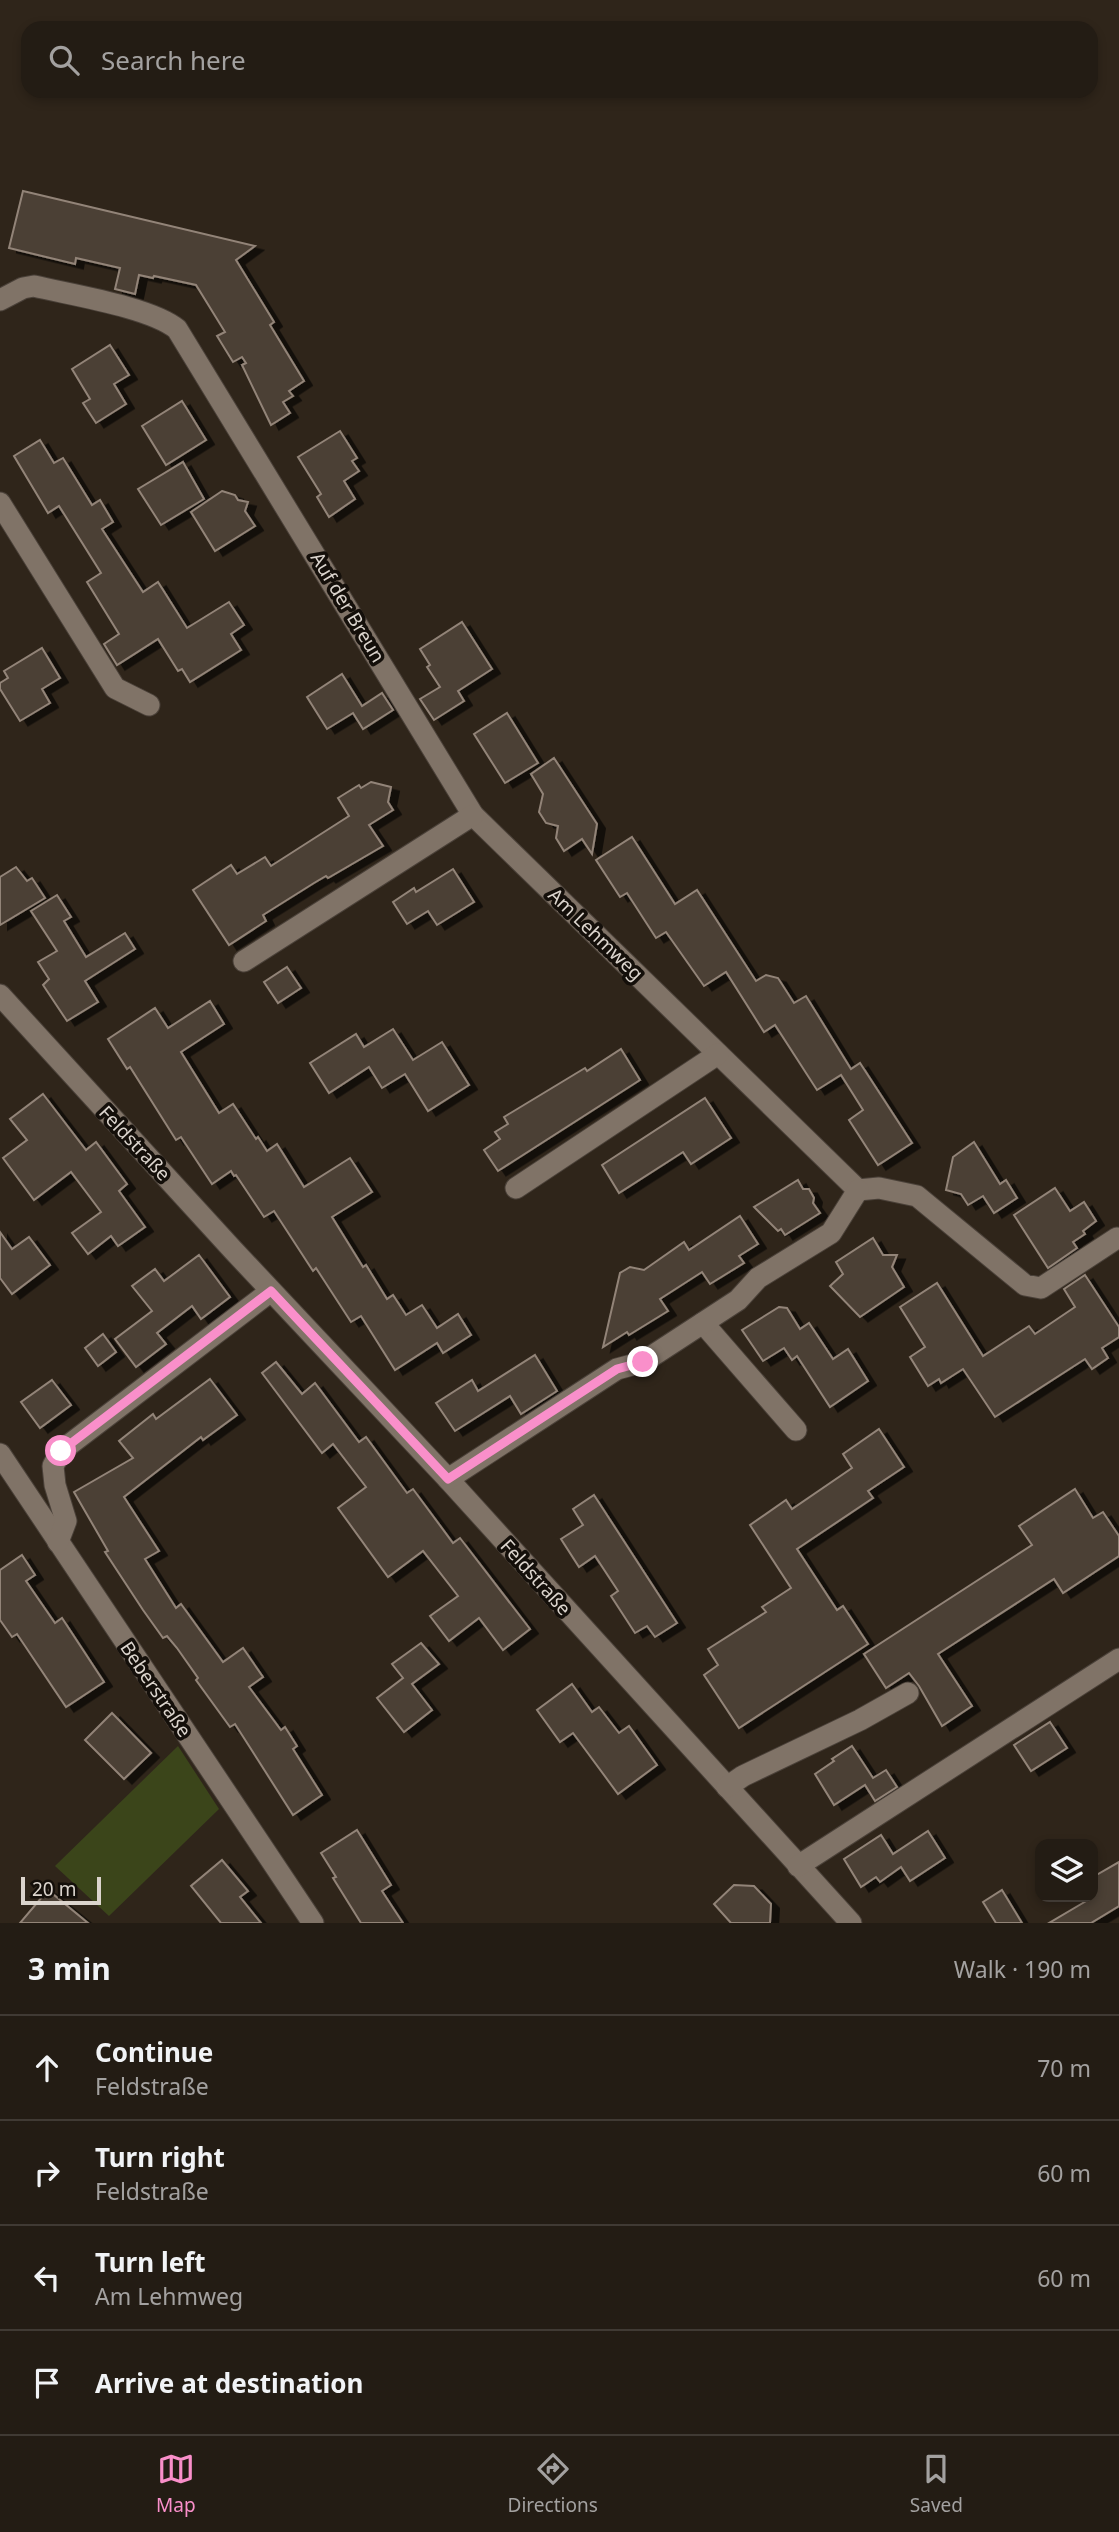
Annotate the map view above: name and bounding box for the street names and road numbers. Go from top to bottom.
street label: Auf der Breun [305,547,391,667]
street label: Am Lehmweg [543,882,649,986]
street label: Feldstraße [93,1100,177,1186]
street label: Feldstraße [495,1533,577,1621]
street label: Beberstraße [114,1636,198,1742]

